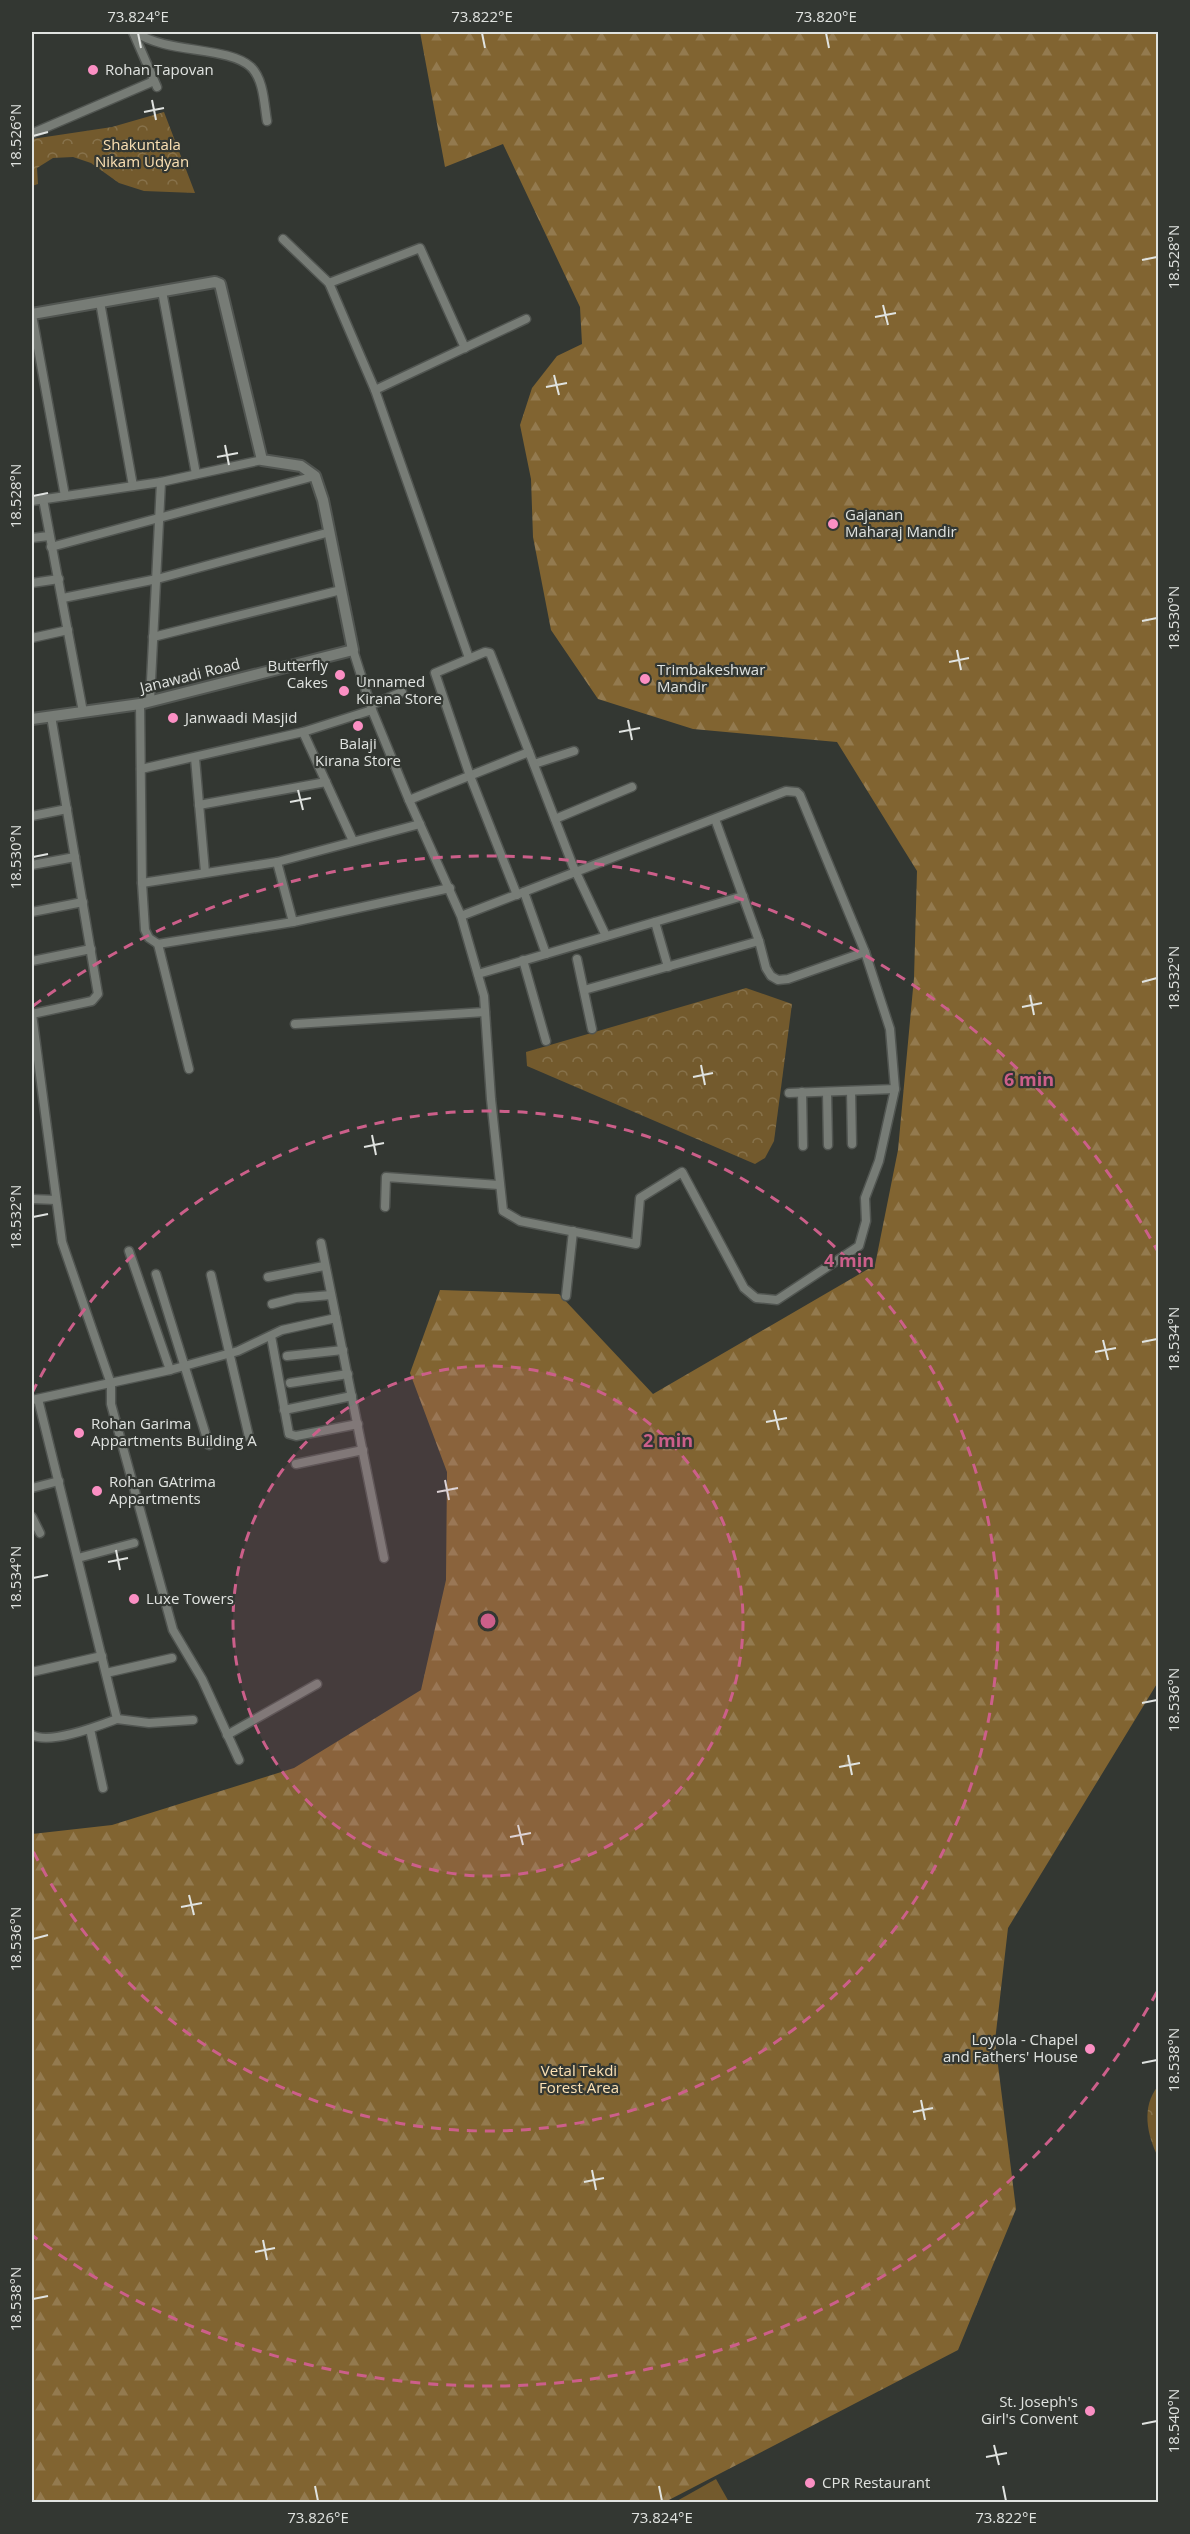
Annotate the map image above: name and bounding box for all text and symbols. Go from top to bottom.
text: 73.824°E [107,6,169,26]
text: 73.822°E [451,6,513,26]
text: 73.820°E [795,6,857,26]
place label: Rohan Tapovan [105,59,214,79]
marker: Rohan Tapovan [86,63,100,77]
text: 18.526°N [5,104,25,168]
park label: Shakuntala Nikam Udyan [95,134,189,171]
text: 18.528°N [1163,225,1183,289]
text: 18.528°N [5,464,25,528]
place label: Gajanan Maharaj Mandir [845,504,957,541]
marker: Gajanan Maharaj Mandir [826,517,840,531]
text: 18.530°N [1163,586,1183,650]
street label: Janawadi Road [136,653,242,698]
place label: Butterfly Cakes [268,655,328,692]
place label: Trimbakeshwar Mandir [657,659,765,696]
marker: Butterfly Cakes [333,668,347,682]
place label: Unnamed Kirana Store [356,671,442,708]
marker: Trimbakeshwar Mandir [638,672,652,686]
marker: Unnamed Kirana Store [337,684,351,698]
place label: Janwaadi Masjid [183,707,297,727]
marker: Janwaadi Masjid [166,711,180,725]
marker: Balaji Kirana Store [351,719,365,733]
place label: Balaji Kirana Store [315,733,401,770]
text: 18.530°N [5,825,25,889]
text: 18.532°N [1163,946,1183,1010]
text: 6 min [1004,1067,1054,1091]
text: 18.532°N [5,1185,25,1249]
text: 4 min [824,1248,874,1272]
text: 18.534°N [1163,1307,1183,1371]
place label: Rohan Garima Appartments Building A [91,1413,257,1450]
marker: Rohan Garima Appartments Building A [72,1426,86,1440]
text: 2 min [643,1428,693,1452]
place label: Rohan GAtrima Appartments [109,1471,216,1508]
marker: Rohan GAtrima Appartments [90,1484,104,1498]
text: 18.534°N [5,1546,25,1610]
place label: Luxe Towers [146,1588,234,1608]
marker: Luxe Towers [127,1592,141,1606]
centre of rings [478,1611,498,1631]
text: 18.536°N [1163,1668,1183,1732]
text: 18.536°N [5,1907,25,1971]
text: 18.538°N [1163,2028,1183,2092]
place label: Loyola - Chapel and Fathers' House [943,2029,1078,2066]
marker: Loyola - Chapel and Fathers' House [1083,2042,1097,2056]
park label: Vetal Tekdi Forest Area [539,2060,619,2097]
text: 18.538°N [5,2267,25,2331]
text: 18.540°N [1163,2389,1183,2453]
place label: St. Joseph's Girl's Convent [981,2391,1078,2428]
marker: St. Joseph's Girl's Convent [1083,2404,1097,2418]
place label: CPR Restaurant [822,2472,930,2492]
marker: CPR Restaurant [803,2476,817,2490]
text: 73.826°E [287,2507,349,2527]
text: 73.824°E [631,2507,693,2527]
text: 73.822°E [975,2507,1037,2527]

